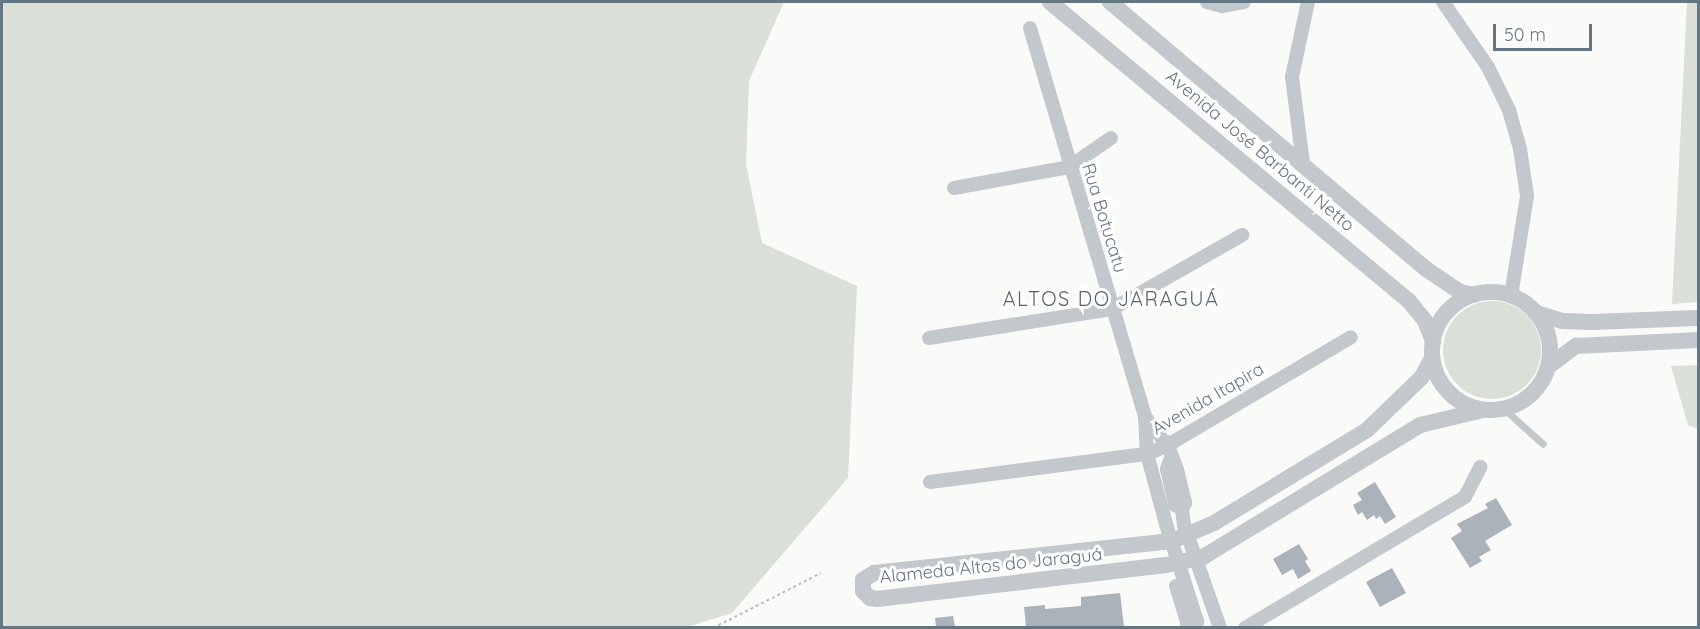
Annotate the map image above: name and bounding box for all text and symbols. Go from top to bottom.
scale bar [1496,12,1595,50]
text: 50 m [1504,23,1546,46]
street label: Avenida José Barbanti Netto [1161,66,1359,236]
street label: Rua Botucatu [1077,161,1131,275]
district label: ALTOS DO JARAGUÁ [1003,286,1219,310]
street label: Avenida Itapira [1148,358,1268,440]
street label: Alameda Altos do Jaraguá [879,544,1103,588]

